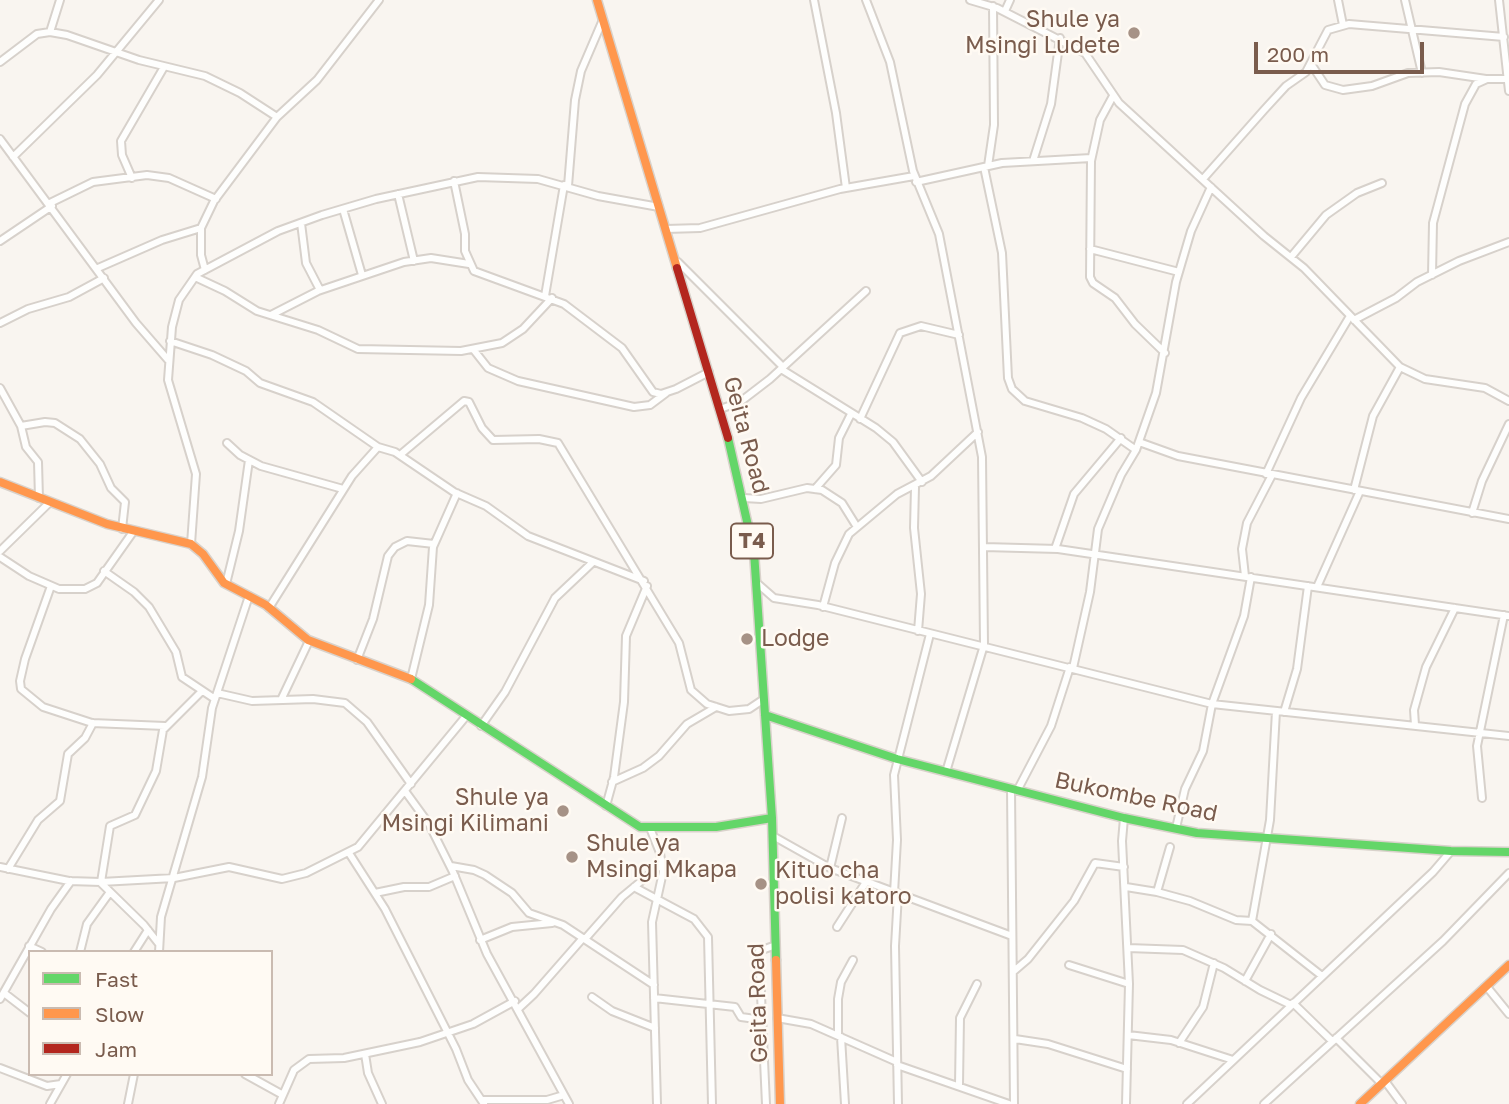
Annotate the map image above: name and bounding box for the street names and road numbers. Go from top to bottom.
street label: Geita Road [717,373,775,497]
road number: T4 [731,524,773,558]
street label: Bukombe Road [1052,766,1220,828]
street label: Geita Road [742,943,774,1063]

